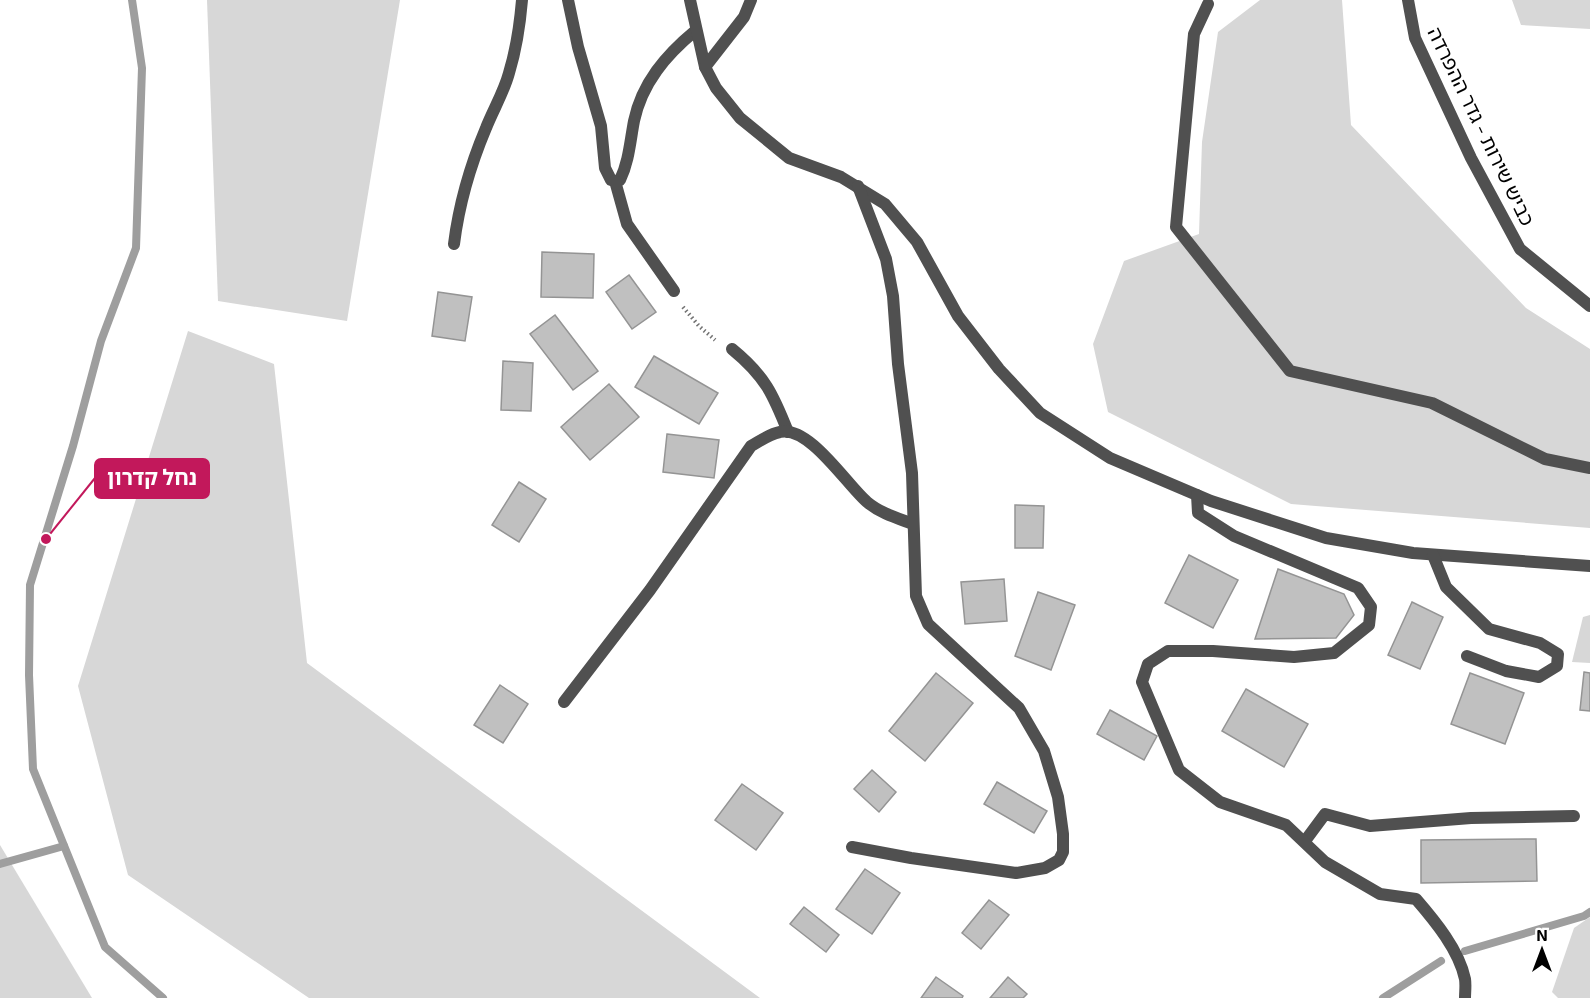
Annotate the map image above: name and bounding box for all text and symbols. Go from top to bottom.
street label: כביש שירות - גדר ההפרדה [1423,23,1541,229]
callout: נחל קדרון [95,459,209,498]
text: נחל קדרון [107,464,197,489]
north arrow [1512,920,1572,980]
text: N [1536,925,1548,944]

